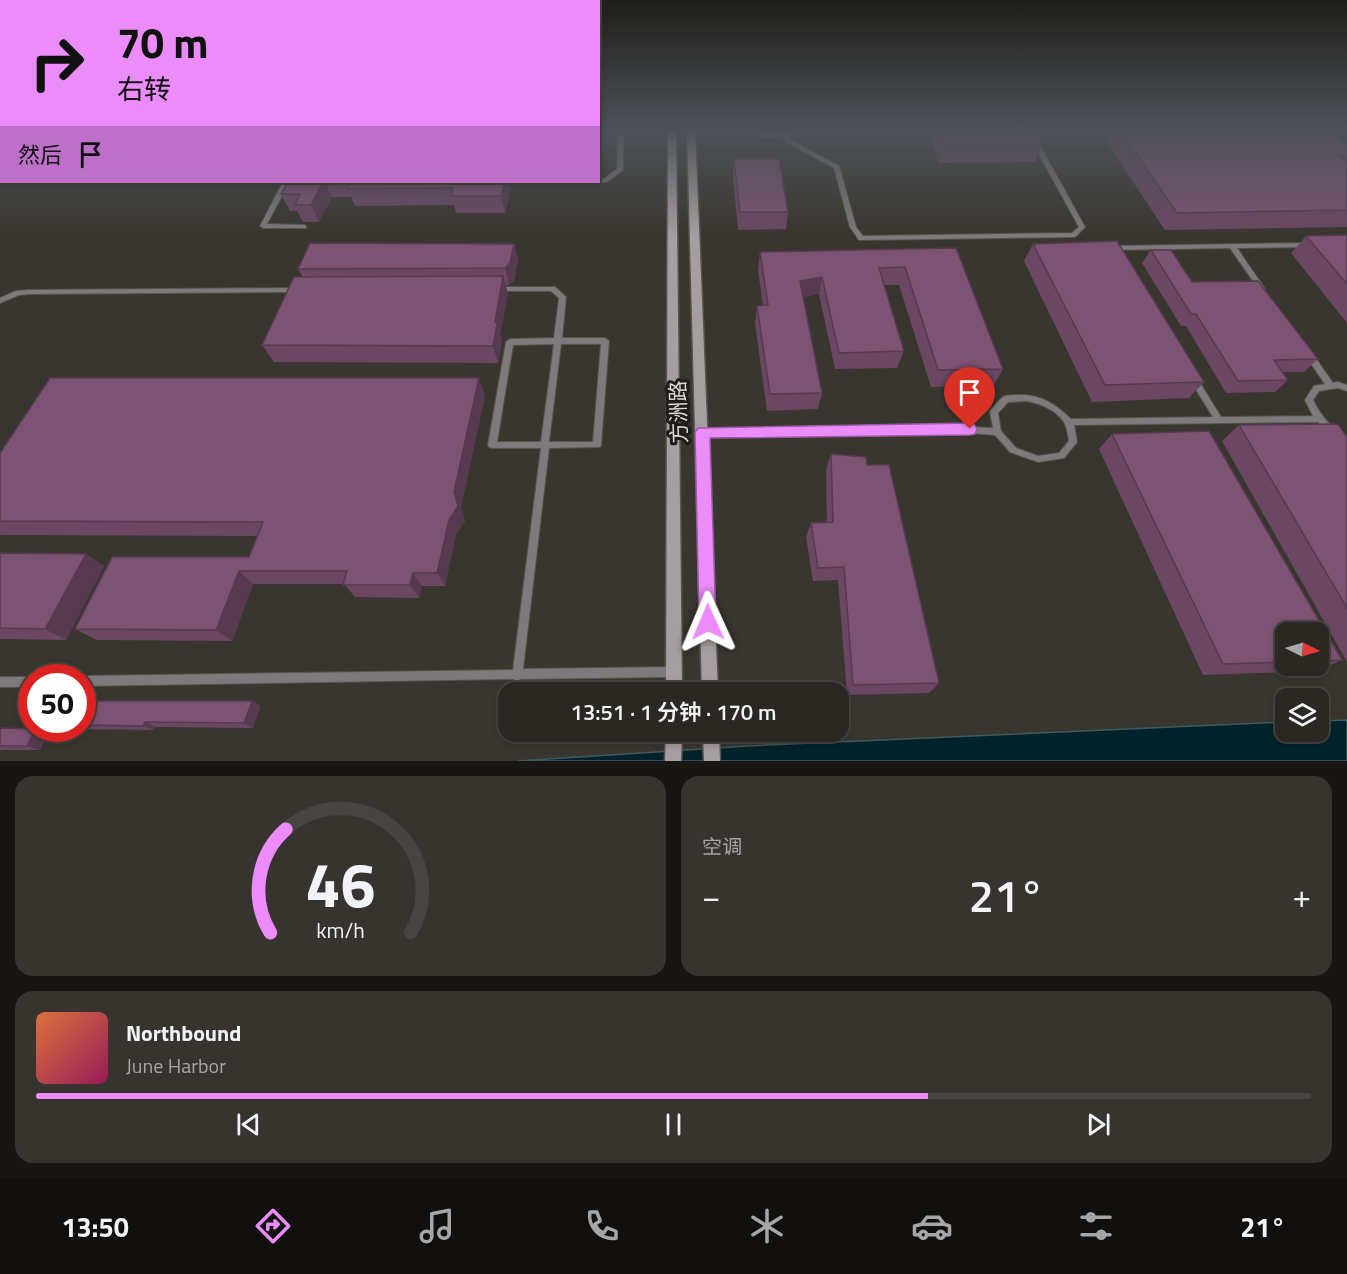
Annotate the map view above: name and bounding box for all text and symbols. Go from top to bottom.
text: 70 m [117,10,209,74]
icon: right [18,24,96,102]
text: 右转 [117,68,171,109]
text: 然后 [18,138,62,172]
icon: arrive [74,138,107,171]
pin [944,367,995,429]
icon: arrive [953,376,986,409]
street label: 方洲路 [661,380,695,444]
position arrow [676,590,740,654]
north arrow [1275,622,1329,676]
map controls [1275,622,1329,742]
speed limit sign: 50 [18,664,96,742]
button: layers [1275,688,1329,742]
text: 13:51 · 1 分钟 · 170 m [571,695,776,729]
text: 空调 [702,831,742,862]
text: 46 [306,836,375,931]
text: 21° [969,861,1044,929]
text: − [702,871,720,921]
text: + [1293,871,1311,921]
text: km/h [316,914,365,946]
text: Northbound [126,1016,241,1050]
text: June Harbor [126,1050,226,1081]
icon: previous [232,1108,265,1141]
icon: pause [657,1108,690,1141]
icon: next [1082,1108,1115,1141]
icon: directions [252,1205,294,1247]
icon: music [416,1205,458,1247]
icon: phone [581,1205,623,1247]
icon: climate [746,1205,788,1247]
icon: car [911,1205,953,1247]
icon: filters [1075,1205,1117,1247]
text: 13:50 [61,1206,129,1247]
text: 21° [1240,1206,1286,1247]

